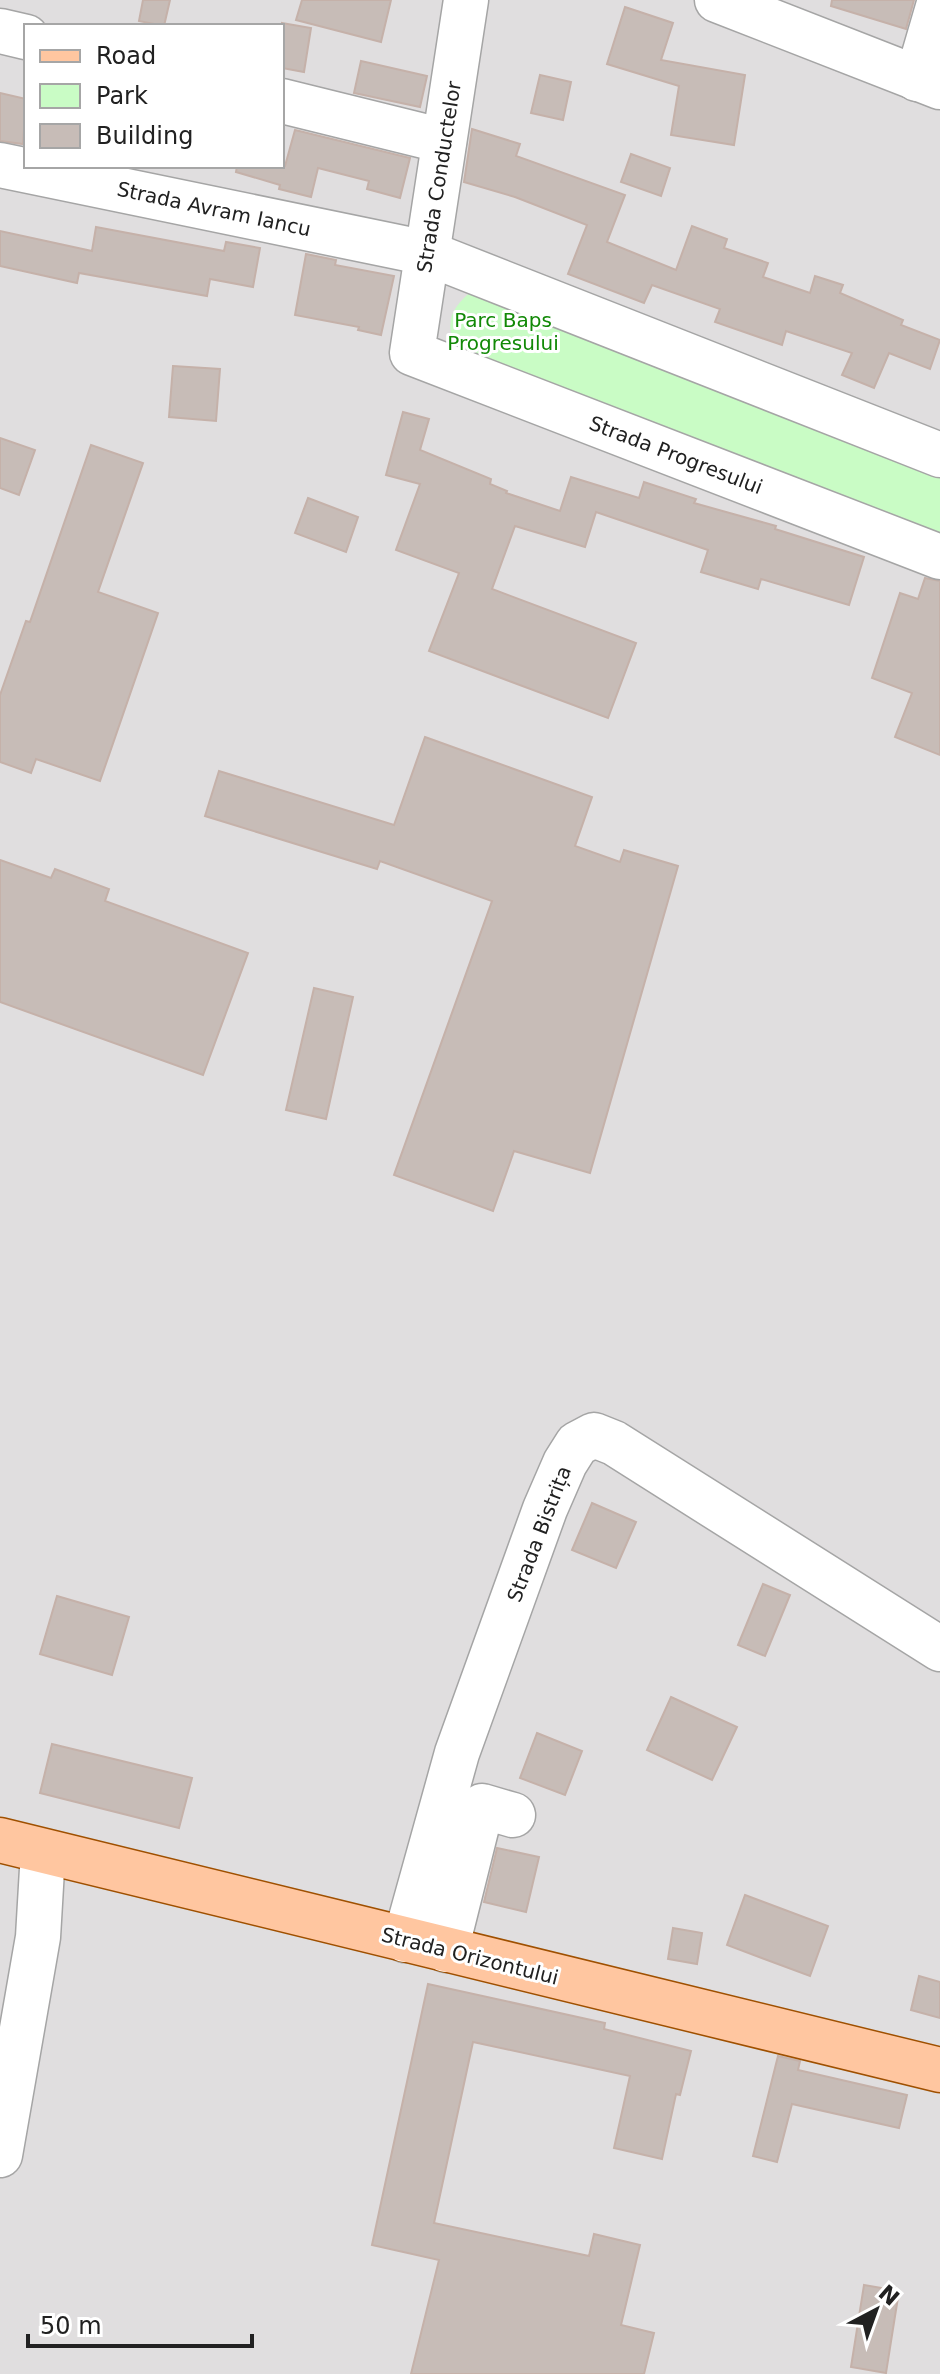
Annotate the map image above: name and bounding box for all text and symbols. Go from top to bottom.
legend [24,24,284,168]
text: Road [96,42,156,70]
street label: Strada Conductelor [412,79,466,275]
text: Park [96,82,148,110]
text: Building [96,122,193,150]
street label: Strada Avram Iancu [115,177,313,241]
park label: Parc Baps Progresului [447,308,559,355]
street label: Strada Progresului [586,411,766,499]
street label: Strada Bistrița [502,1463,576,1605]
street label: Strada Orizontului [379,1922,561,1990]
north arrow [836,2270,916,2350]
text: N [874,2280,904,2311]
scale bar [28,2298,252,2348]
text: 50 m [40,2312,102,2340]

